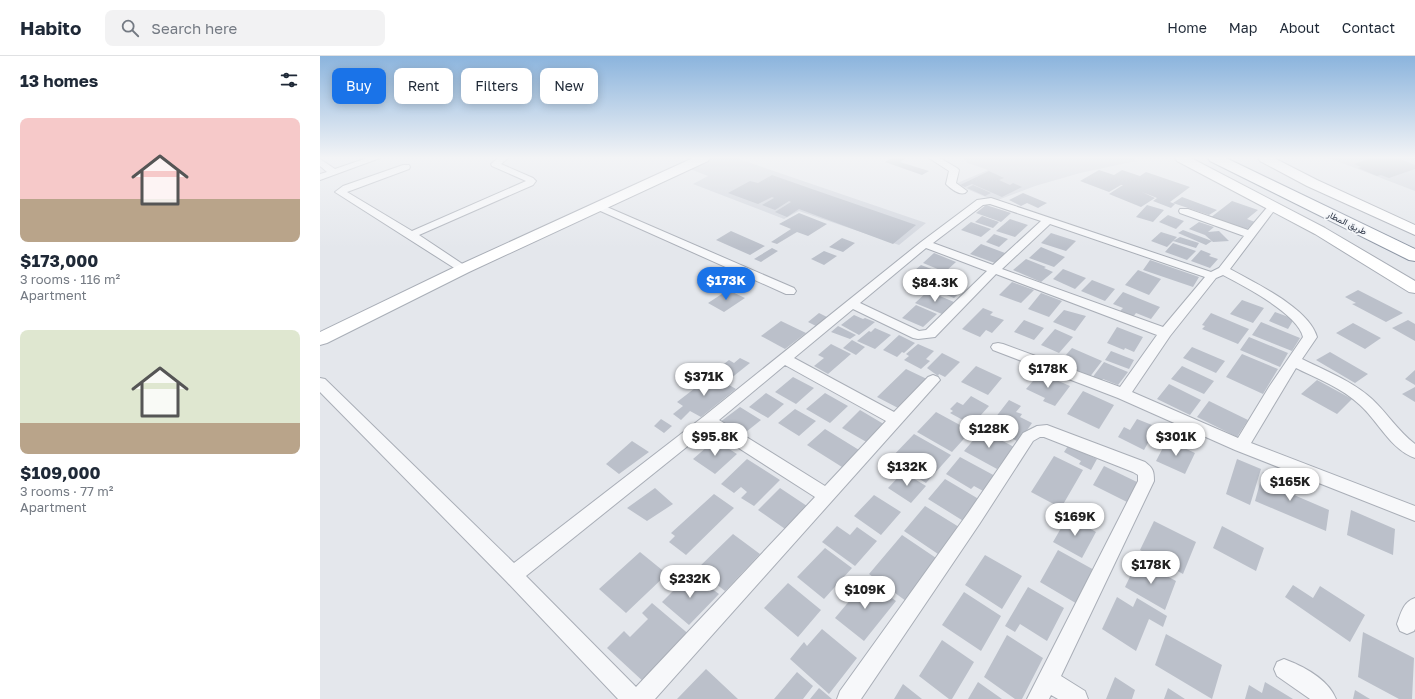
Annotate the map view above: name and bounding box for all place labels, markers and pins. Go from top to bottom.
pin: $173K [698,267,754,301]
pin: $84.3K [902,269,968,303]
pin: $178K [1020,355,1076,389]
pin: $371K [676,363,732,397]
pin: $128K [961,415,1017,449]
pin: $95.8K [682,423,748,457]
pin: $301K [1148,423,1204,457]
pin: $132K [879,453,935,487]
pin: $165K [1262,468,1318,502]
pin: $169K [1047,503,1103,537]
pin: $178K [1123,551,1179,585]
pin: $232K [662,565,718,599]
pin: $109K [837,576,893,610]

